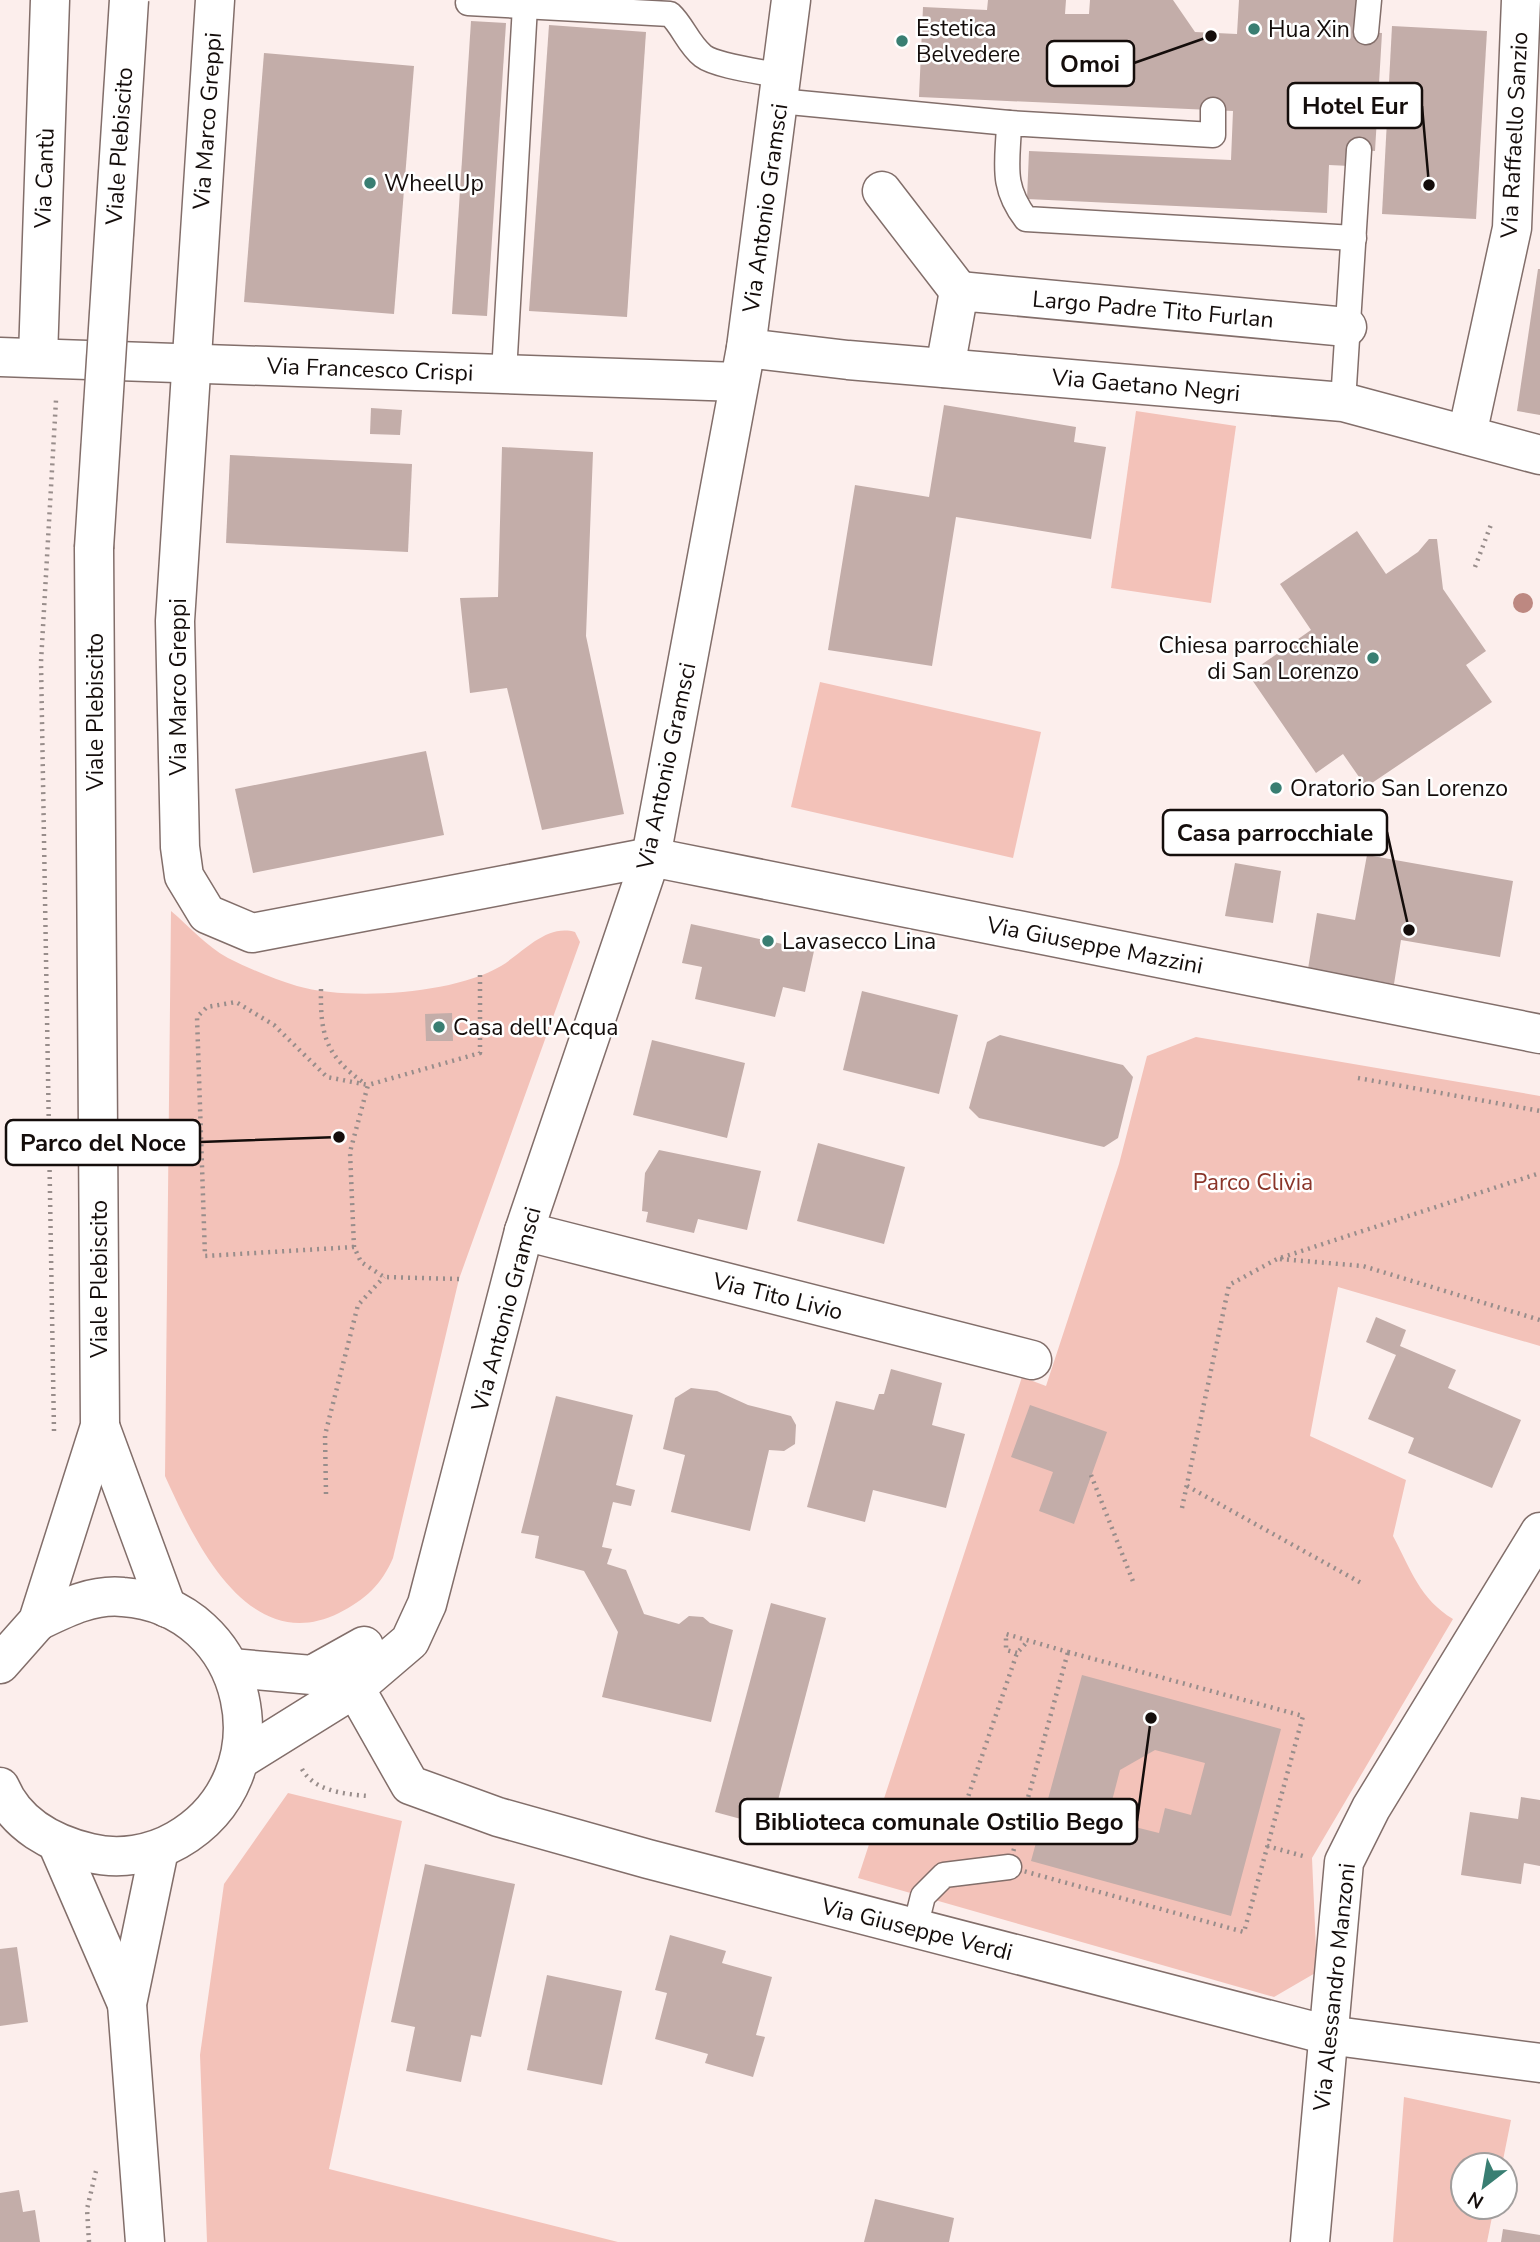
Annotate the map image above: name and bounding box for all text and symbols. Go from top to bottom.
place label: Estetica Belvedere [916,13,1020,70]
place label: Hua Xin [1268,14,1350,45]
marker: Hua Xin [1246,21,1262,37]
street label: Via Marco Greppi [186,31,229,212]
street label: Via Raffaello Sanzio [1494,31,1535,240]
marker: Estetica Belvedere [894,33,910,49]
callout: Omoi [1047,41,1134,86]
text: Omoi [1060,48,1120,80]
street label: Viale Plebiscito [98,66,140,227]
callout: Hotel Eur [1288,83,1422,128]
text: Hotel Eur [1302,90,1409,122]
street label: Via Antonio Gramsci [735,102,796,316]
street label: Via Cantù [27,127,62,230]
place label: WheelUp [384,168,484,199]
marker: WheelUp [362,175,378,191]
street label: Largo Padre Tito Furlan [1031,284,1275,335]
street label: Via Francesco Crispi [265,350,474,389]
street label: Via Gaetano Negri [1050,362,1241,409]
street label: Via Marco Greppi [163,598,194,777]
place label: Chiesa parrocchiale di San Lorenzo [1158,630,1359,687]
street label: Viale Plebiscito [80,633,111,792]
marker: Chiesa parrocchiale di San Lorenzo [1365,650,1381,666]
street label: Via Antonio Gramsci [629,660,704,873]
place label: Oratorio San Lorenzo [1290,773,1508,804]
marker: Oratorio San Lorenzo [1268,780,1284,796]
callout: Casa parrocchiale [1163,810,1387,855]
text: Casa parrocchiale [1177,817,1373,849]
street label: Via Giuseppe Mazzini [983,909,1206,982]
place label: Lavasecco Lina [782,926,936,957]
marker: Lavasecco Lina [760,933,776,949]
place label: Casa dell'Acqua [453,1012,619,1043]
marker: Casa dell'Acqua [431,1019,447,1035]
callout: Parco del Noce [6,1120,200,1165]
text: Parco del Noce [20,1127,186,1159]
park label: Parco Clivia [1193,1167,1313,1198]
street label: Viale Plebiscito [84,1200,115,1359]
street label: Via Antonio Gramsci [464,1203,549,1416]
street label: Via Tito Livio [709,1265,846,1328]
callout: Biblioteca comunale Ostilio Bego [740,1799,1137,1844]
text: Biblioteca comunale Ostilio Bego [754,1806,1124,1838]
street label: Via Alessandro Manzoni [1306,1862,1363,2114]
street label: Via Giuseppe Verdi [817,1890,1016,1968]
north arrow [1449,2151,1519,2221]
text: N [1463,2185,1489,2215]

